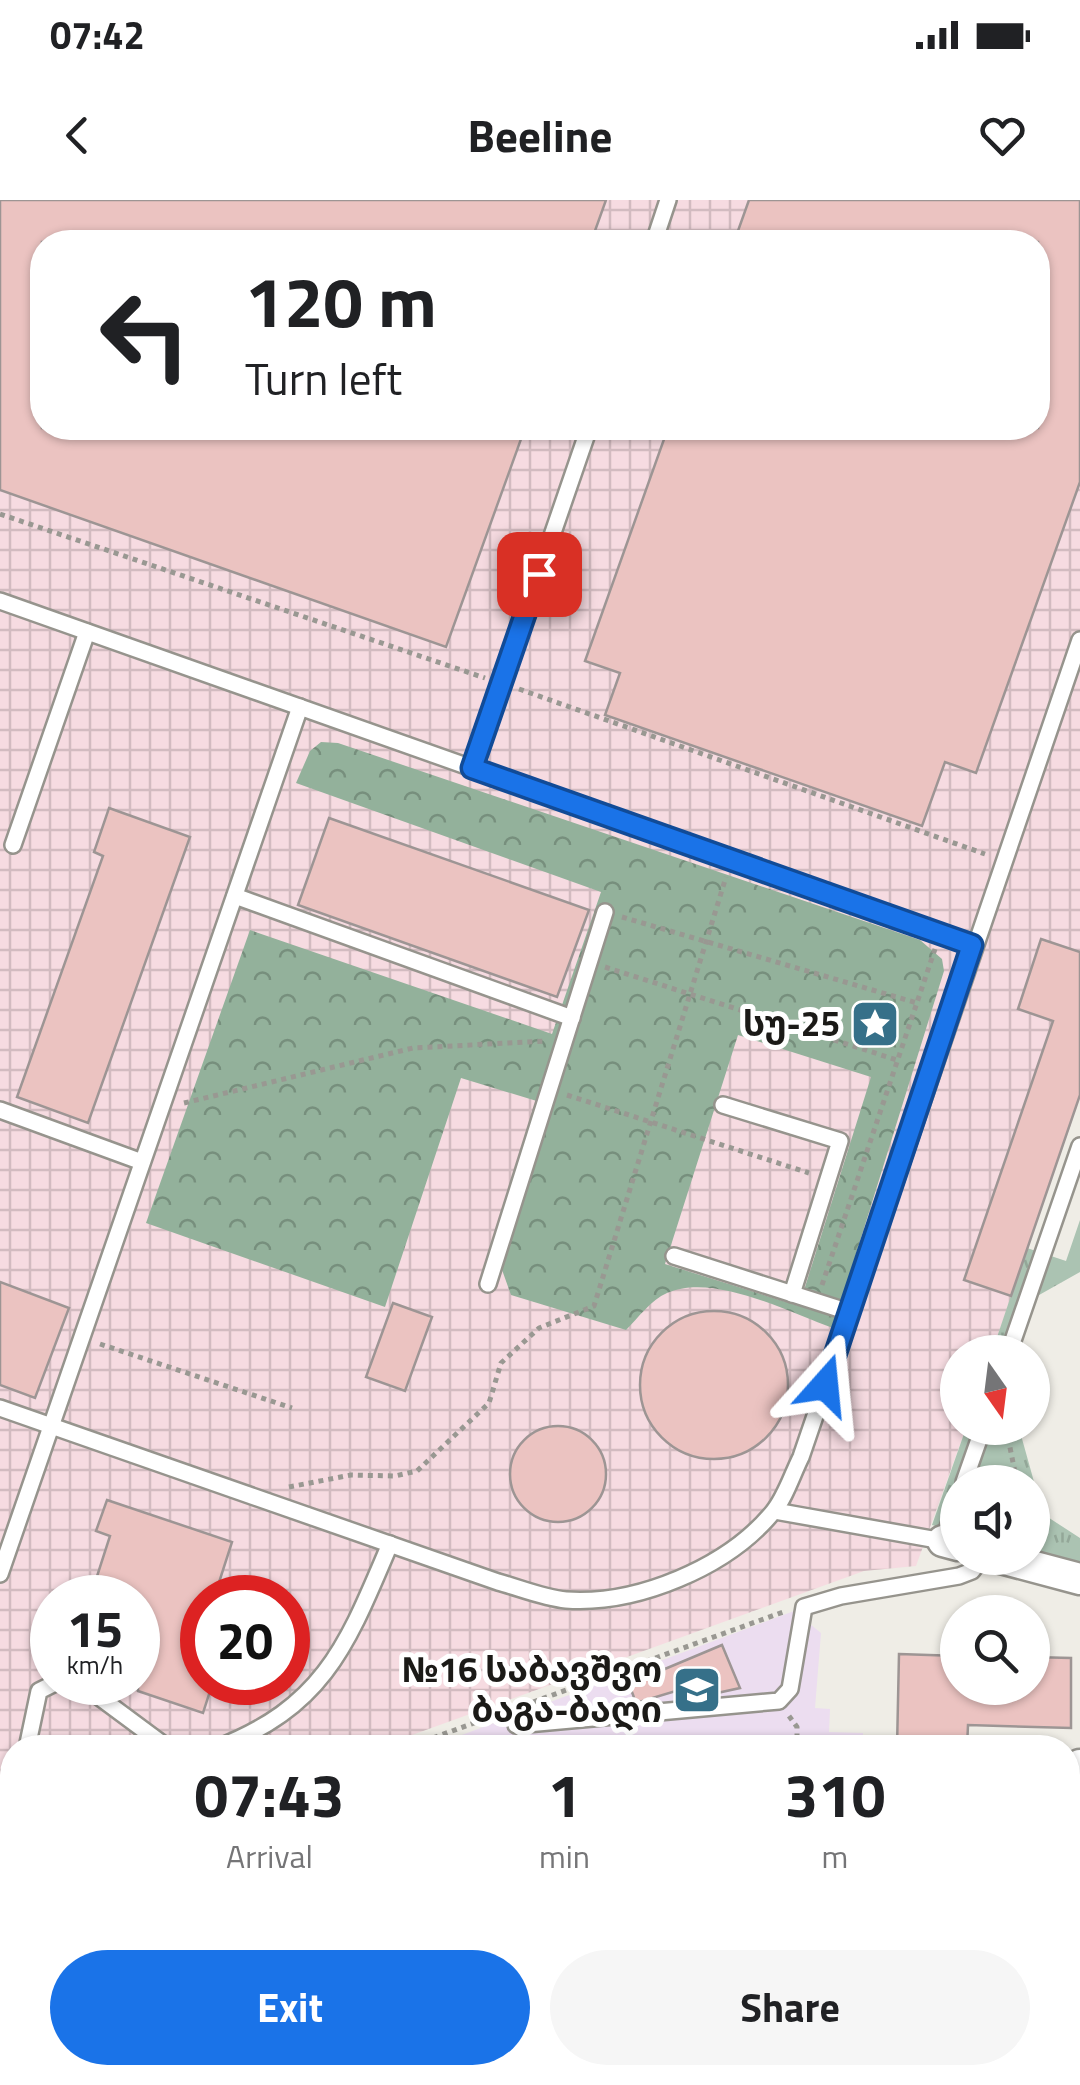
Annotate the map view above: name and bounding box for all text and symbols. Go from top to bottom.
text: 07:42 [50,6,145,64]
text: Beeline [468,101,612,169]
icon: back [50,108,105,163]
icon: heart [975,108,1030,163]
text: 120 m [245,248,437,354]
icon: left [80,270,210,400]
text: Turn left [245,344,402,412]
pin [497,532,582,617]
icon: arrive [512,547,567,602]
place label: სუ-25 [743,996,840,1050]
place icon: სუ-25 [849,998,901,1050]
position arrow [773,1333,877,1437]
north arrow [940,1335,1050,1445]
map controls [940,1335,1050,1705]
button: sound [940,1465,1050,1575]
speed limit sign: 20 [180,1575,310,1705]
text: 15 [67,1590,123,1666]
button: search [940,1595,1050,1705]
place label: №16 საბავშვო ბაგა-ბაღი [401,1642,662,1736]
text: km/h [67,1646,123,1684]
school or university icon: №16 საბავშვო ბაგა-ბაღი [671,1664,723,1716]
text: 07:43 [195,1749,344,1840]
text: 1 [548,1749,581,1840]
text: 310 [785,1749,885,1840]
text: Arrival [226,1832,313,1880]
text: min [539,1832,590,1880]
text: m [822,1832,848,1880]
button: Exit [50,1950,530,2065]
button: Share [550,1950,1030,2065]

